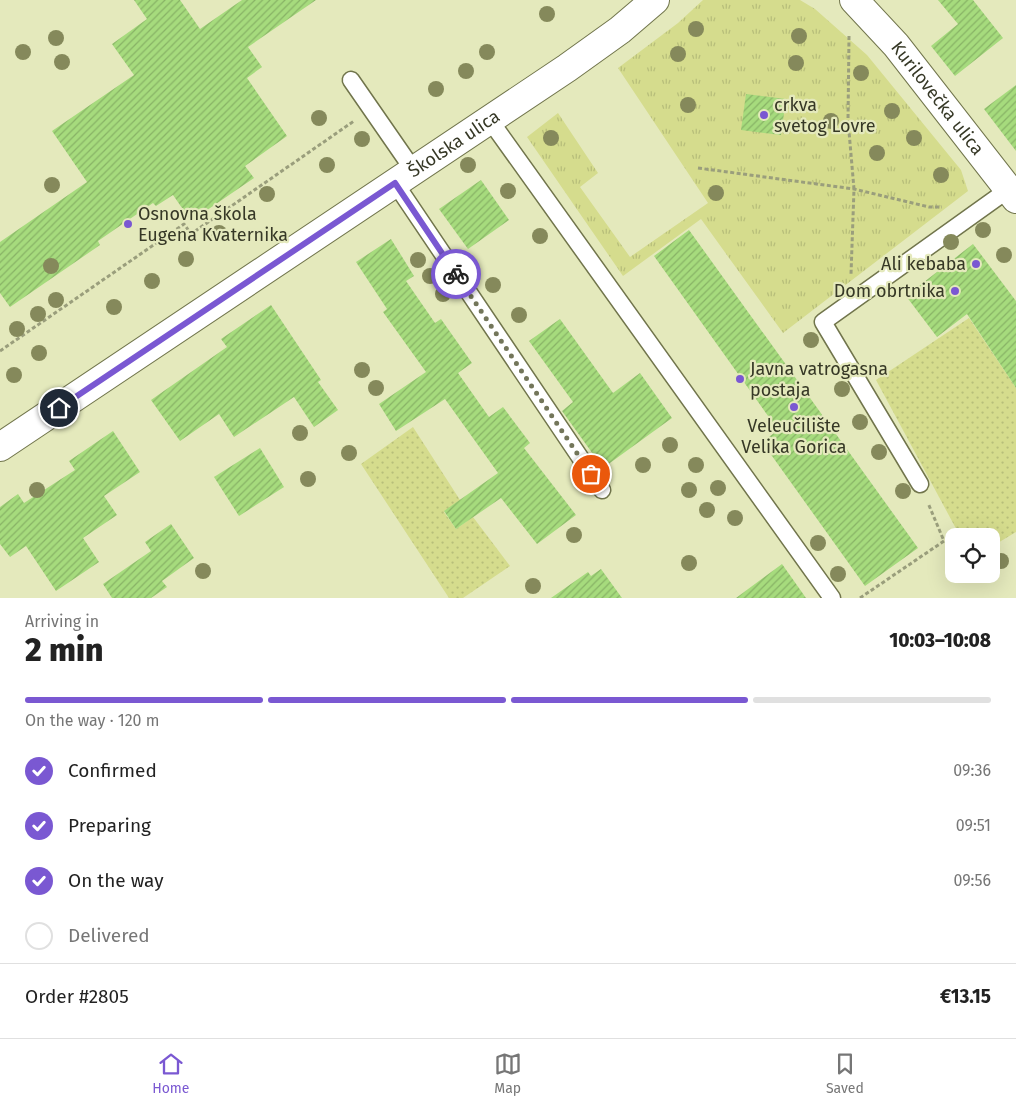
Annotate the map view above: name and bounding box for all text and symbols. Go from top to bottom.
street label: Kurilovečka ulica [886,37,989,160]
place label: crkva svetog Lovre [774,94,876,137]
street label: Školska ulica [404,105,504,182]
marker: crkva svetog Lovre [758,109,770,121]
place label: Osnovna škola Eugena Kvaternika [138,203,288,246]
marker: Osnovna škola Eugena Kvaternika [122,218,134,230]
courier [431,249,481,299]
place label: Ali kebaba [881,253,966,275]
marker: Ali kebaba [970,258,982,270]
icon: bike [442,260,470,288]
place label: Dom obrtnika [834,280,945,302]
marker: Dom obrtnika [949,285,961,297]
place label: Javna vatrogasna postaja [750,358,888,401]
marker: Javna vatrogasna postaja [734,373,746,385]
pin [38,387,80,429]
icon: home [45,394,73,422]
marker: Veleučilište Velika Gorica [788,401,800,413]
place label: Veleučilište Velika Gorica [741,415,847,458]
pin [570,453,612,495]
icon: bag [577,460,605,488]
map controls [945,528,1000,583]
button: locate [945,528,1000,583]
text: Arriving in [25,612,99,631]
text: 10:03–10:08 [889,629,991,652]
text: 2 min [25,631,103,669]
text: On the way · 120 m [25,711,159,730]
icon: check [25,757,53,785]
text: Confirmed [68,759,157,782]
text: 09:36 [953,761,991,780]
icon: check [25,812,53,840]
text: Preparing [68,814,151,837]
text: 09:51 [956,816,991,835]
icon: check [25,867,53,895]
text: On the way [68,869,164,892]
text: 09:56 [953,871,991,890]
text: Delivered [68,924,150,947]
text: Order #2805 [25,985,129,1008]
text: €13.15 [940,985,991,1008]
tab: Home [152,1050,189,1097]
tab: Map [494,1050,522,1097]
tab: Saved [826,1050,864,1097]

